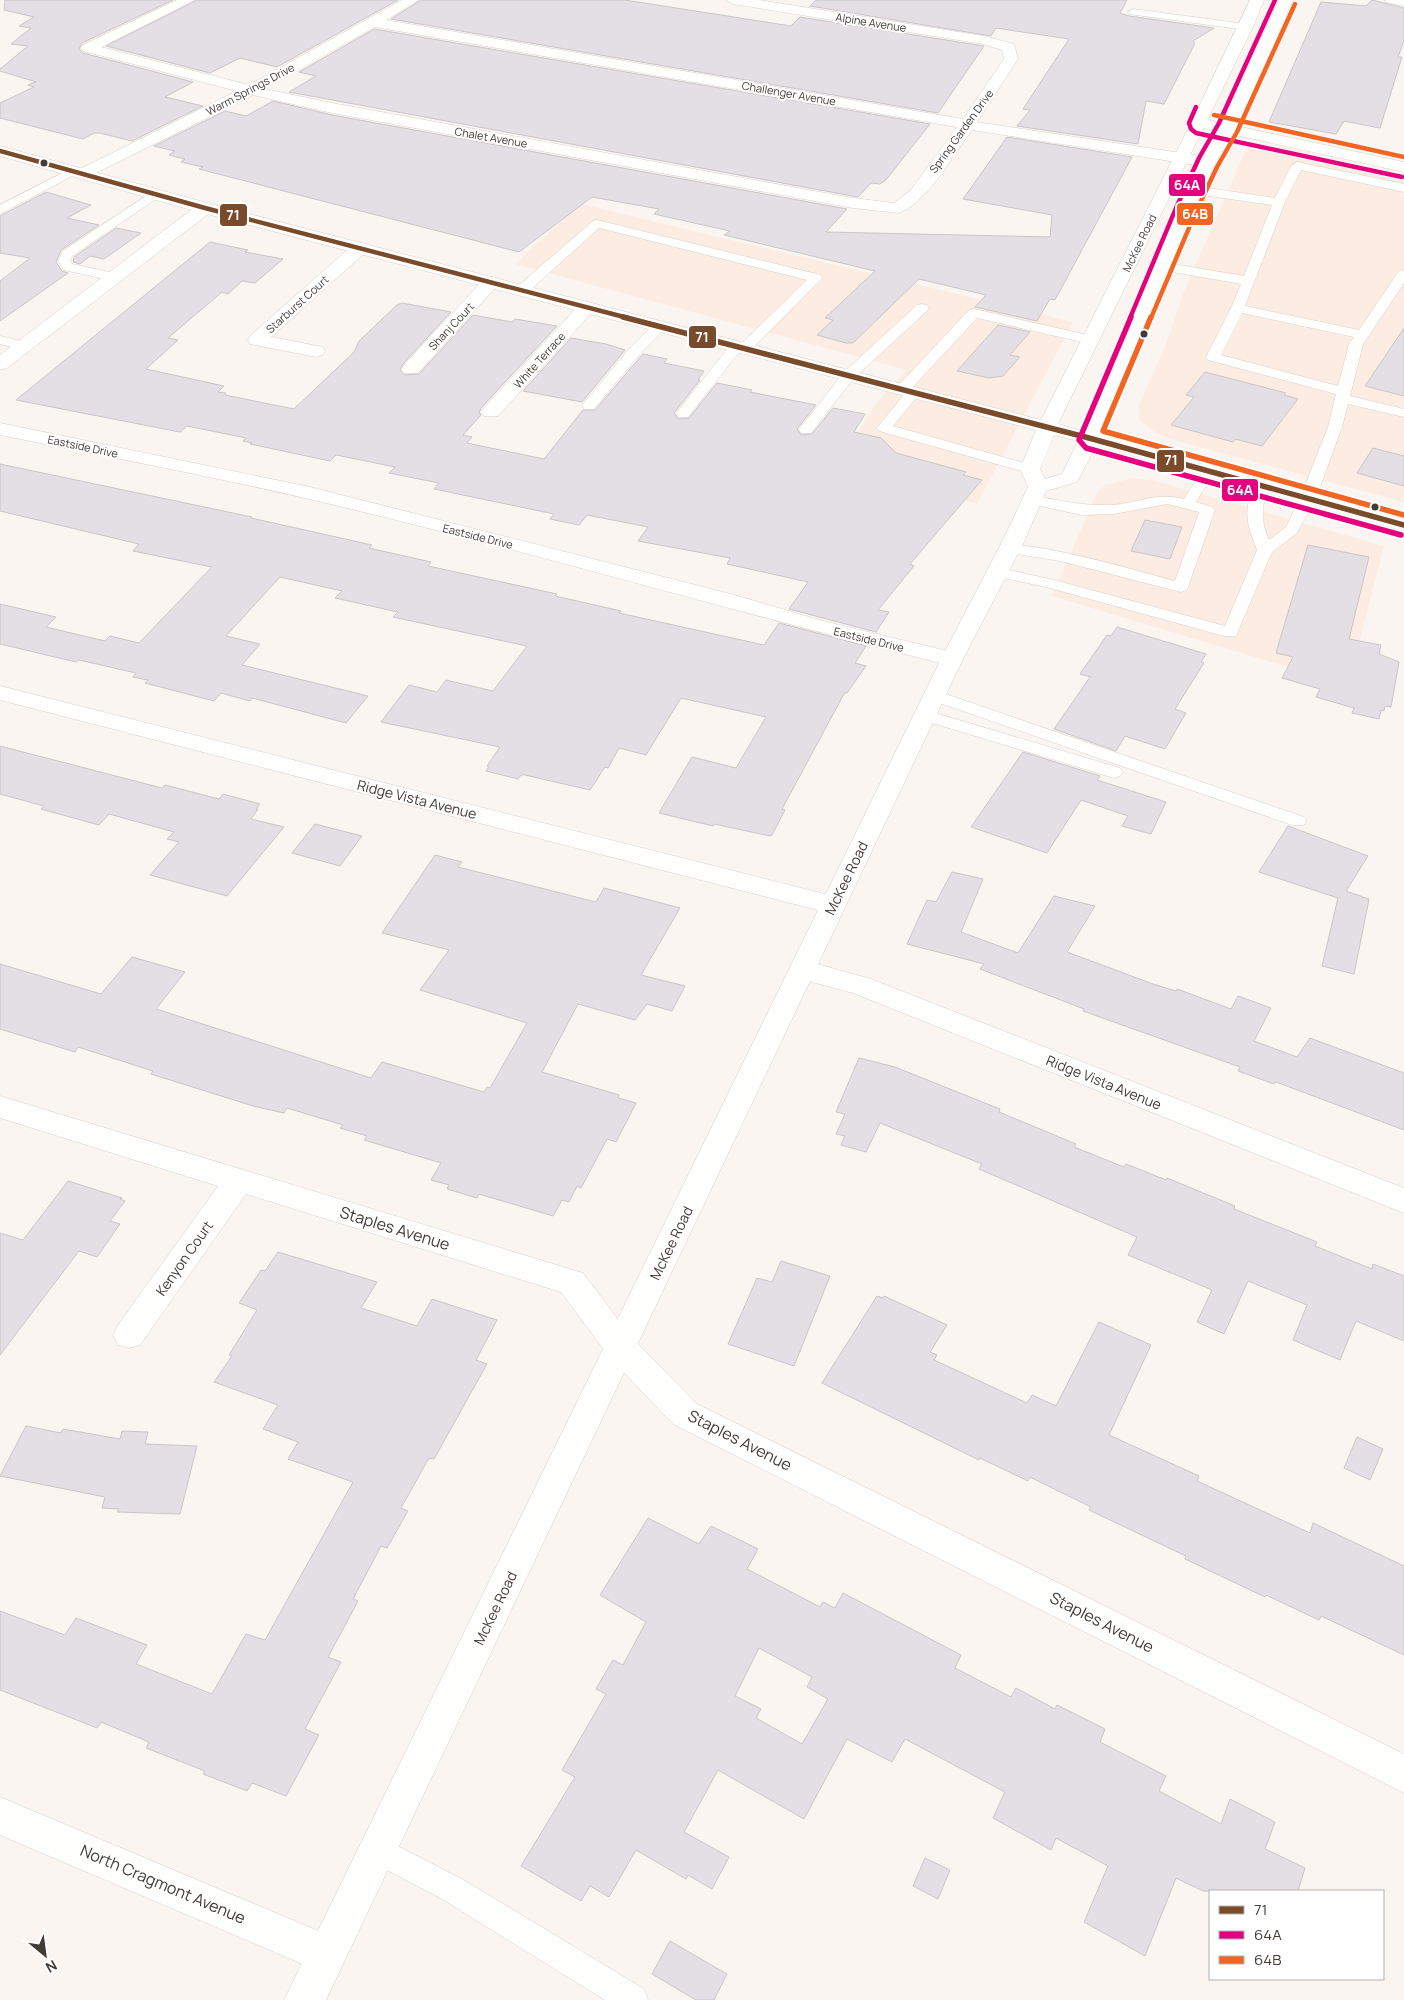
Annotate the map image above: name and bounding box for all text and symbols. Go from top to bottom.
street label: Alpine Avenue [835,9,908,35]
street label: Warm Springs Drive [203,59,297,119]
street label: Challenger Avenue [741,77,838,109]
street label: Spring Garden Drive [926,86,997,176]
street label: Chalet Avenue [453,123,529,151]
unlabelled marker [39,158,49,168]
line badge: 64A [1168,173,1206,197]
text: 64A [1174,175,1201,194]
line badge: 64B [1176,202,1214,226]
line badge: 71 [219,203,248,227]
text: 64B [1182,204,1208,223]
text: 71 [226,205,240,224]
street label: McKee Road [1119,212,1159,274]
street label: Starburst Court [262,272,332,336]
street label: Shanj Court [425,299,477,353]
line badge: 71 [688,325,717,349]
text: 71 [695,327,709,346]
street label: White Terrace [510,328,569,391]
unlabelled marker [1139,329,1149,339]
street label: Eastside Drive [46,431,120,461]
line badge: 71 [1156,449,1185,473]
text: 71 [1164,450,1178,469]
line badge: 64A [1221,478,1259,502]
text: 64A [1227,480,1254,499]
unlabelled marker [1370,502,1380,512]
street label: Eastside Drive [441,520,515,552]
street label: Eastside Drive [832,623,906,655]
street label: Ridge Vista Avenue [355,775,479,823]
street label: McKee Road [820,838,872,918]
street label: Ridge Vista Avenue [1044,1050,1164,1114]
street label: Staples Avenue [337,1201,453,1255]
street label: McKee Road [645,1203,697,1283]
street label: Kenyon Court [151,1216,217,1299]
street label: Staples Avenue [684,1404,796,1476]
street label: McKee Road [469,1568,521,1648]
street label: Staples Avenue [1046,1586,1158,1658]
street label: North Cragmont Avenue [77,1839,249,1929]
legend [1209,1890,1384,1980]
text: 71 [1254,1899,1267,1920]
text: 64A [1254,1924,1282,1945]
north arrow [20,1930,70,1980]
text: 64B [1254,1949,1281,1970]
text: N [43,1956,61,1978]

